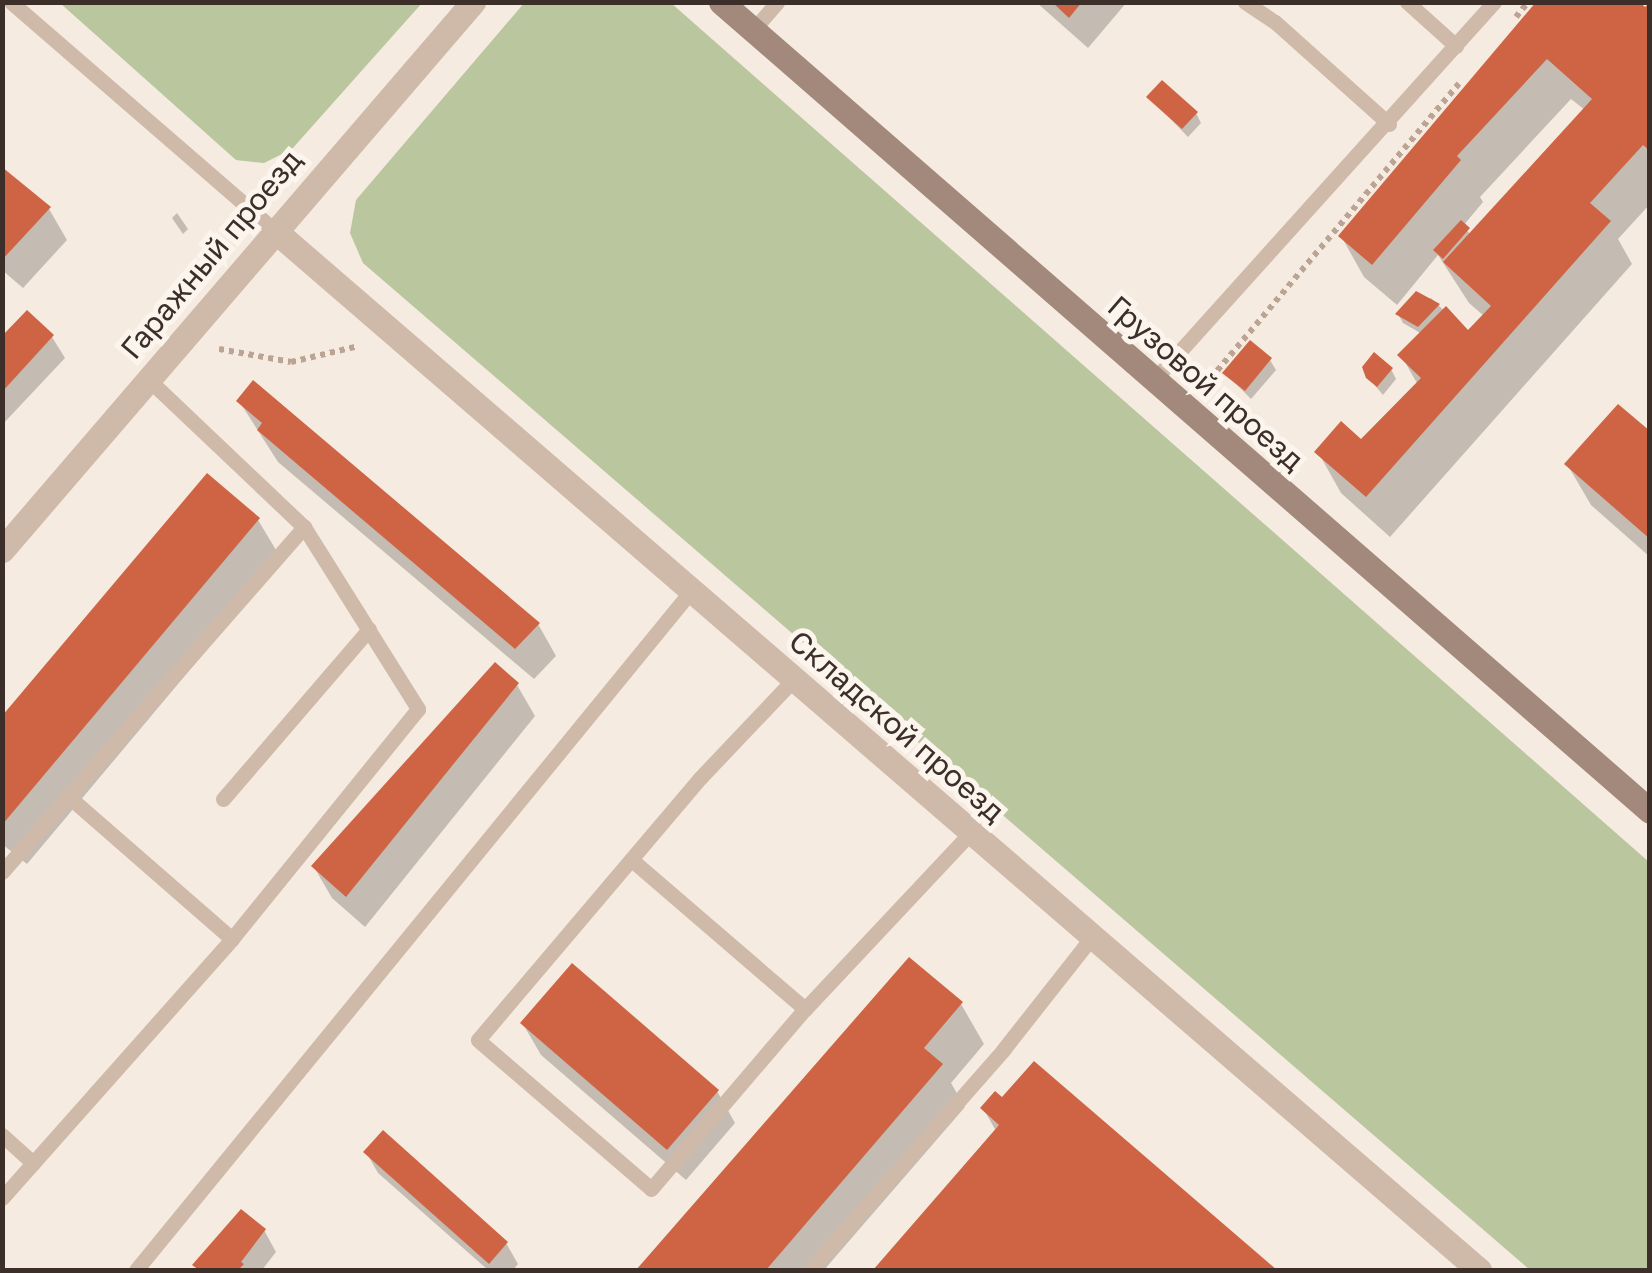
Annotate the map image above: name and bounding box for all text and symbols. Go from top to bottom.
street label: Гаражный проезд [113,142,309,366]
street label: Грузовой проезд [1101,288,1311,478]
street label: Складской проезд [782,623,1012,829]

